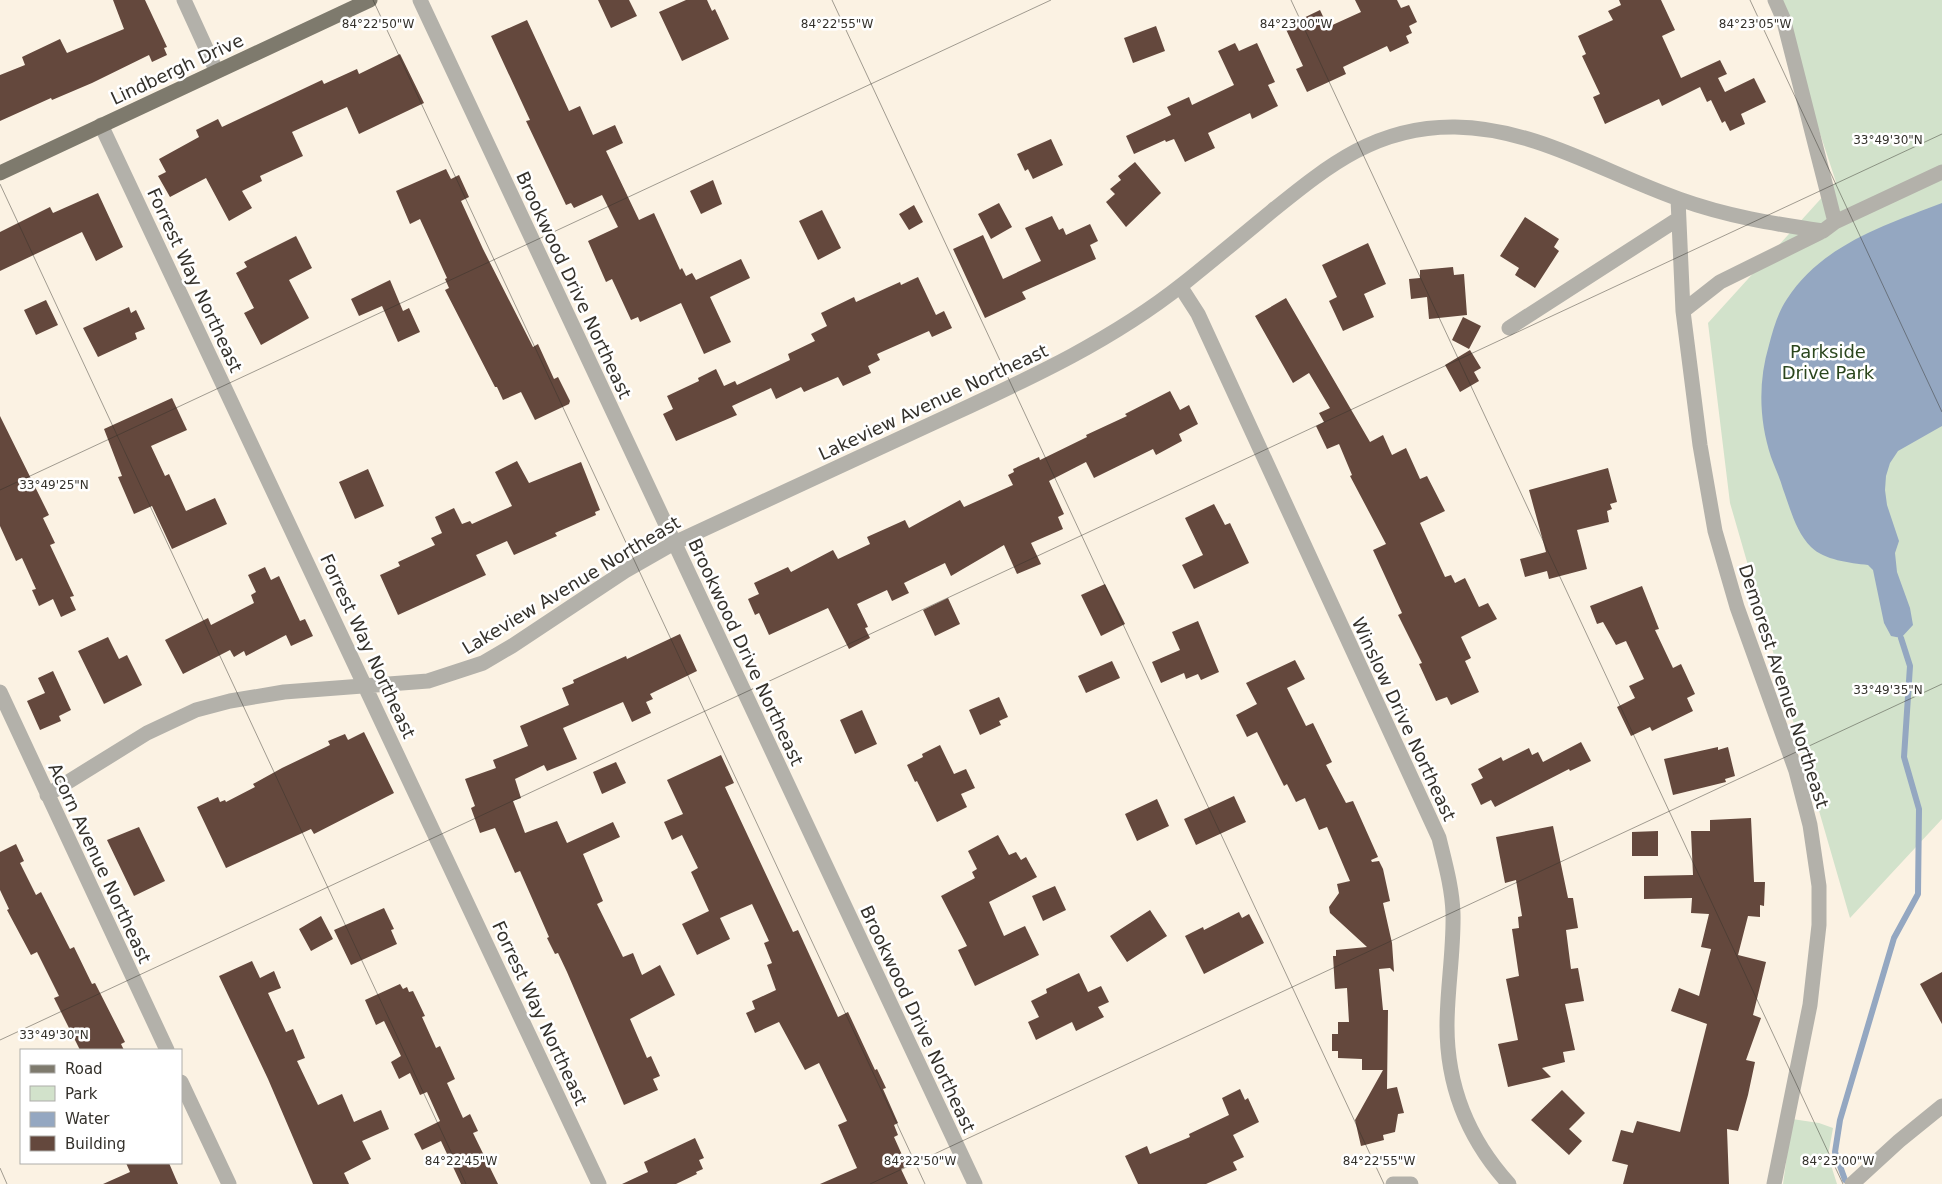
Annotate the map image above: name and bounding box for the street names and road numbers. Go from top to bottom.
street label: Lindbergh Drive [107,29,247,109]
street label: Brookwood Drive Northeast [512,168,636,402]
street label: Forrest Way Northeast [143,184,247,376]
street label: Lakeview Avenue Northeast [815,340,1051,464]
street label: Lakeview Avenue Northeast [458,511,684,659]
street label: Brookwood Drive Northeast [684,535,808,769]
street label: Forrest Way Northeast [316,550,420,742]
street label: Demorest Avenue Northeast [1735,561,1833,811]
street label: Winslow Drive Northeast [1348,614,1460,824]
street label: Acorn Avenue Northeast [44,759,156,967]
street label: Brookwood Drive Northeast [856,902,980,1136]
street label: Forrest Way Northeast [488,917,592,1109]

